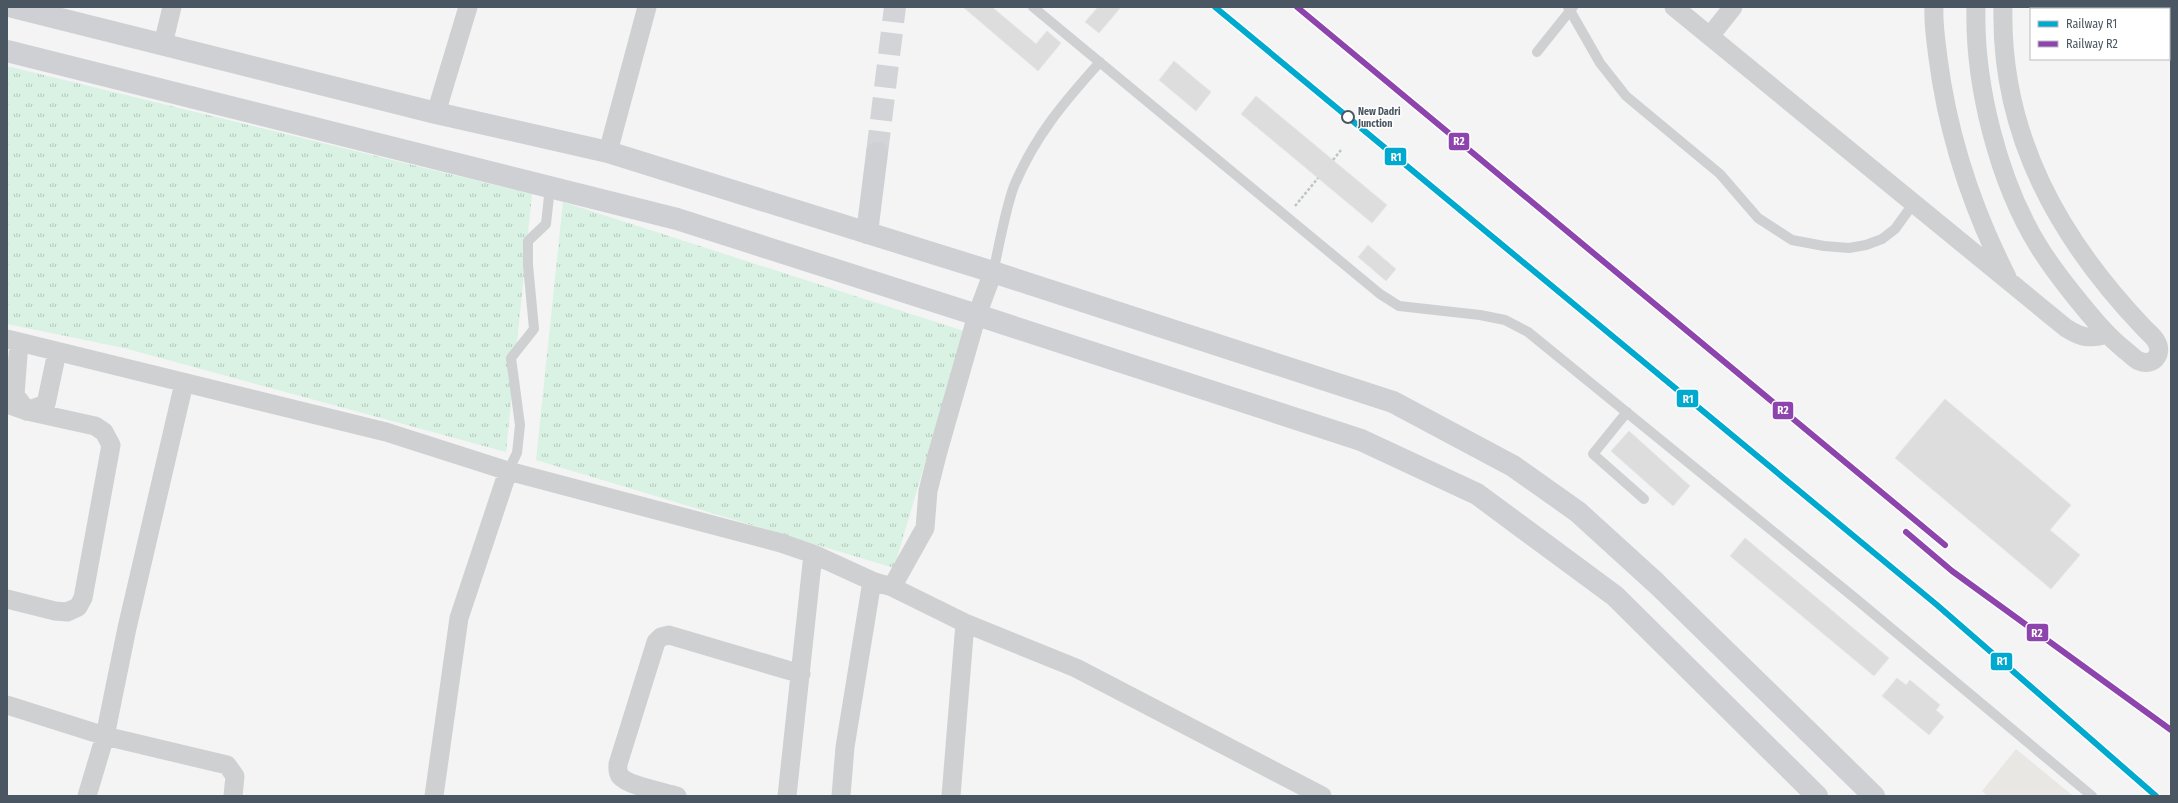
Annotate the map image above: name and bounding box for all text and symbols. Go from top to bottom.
legend [2030,8,2170,60]
text: Railway R1 [2066,17,2117,31]
text: Railway R2 [2066,37,2118,51]
place label: New Dadri Junction [1357,106,1401,130]
marker: New Dadri Junction [1341,110,1355,124]
line badge: R2 [1448,132,1470,151]
text: R2 [1453,135,1465,148]
line badge: R1 [1384,147,1407,166]
text: R1 [1391,151,1401,164]
line badge: R1 [1676,389,1699,408]
text: R1 [1683,393,1693,406]
line badge: R2 [1772,401,1794,420]
text: R2 [1777,404,1789,417]
line badge: R2 [2026,623,2049,642]
text: R2 [2031,627,2043,640]
line badge: R1 [1990,652,2013,671]
text: R1 [1997,655,2007,668]

